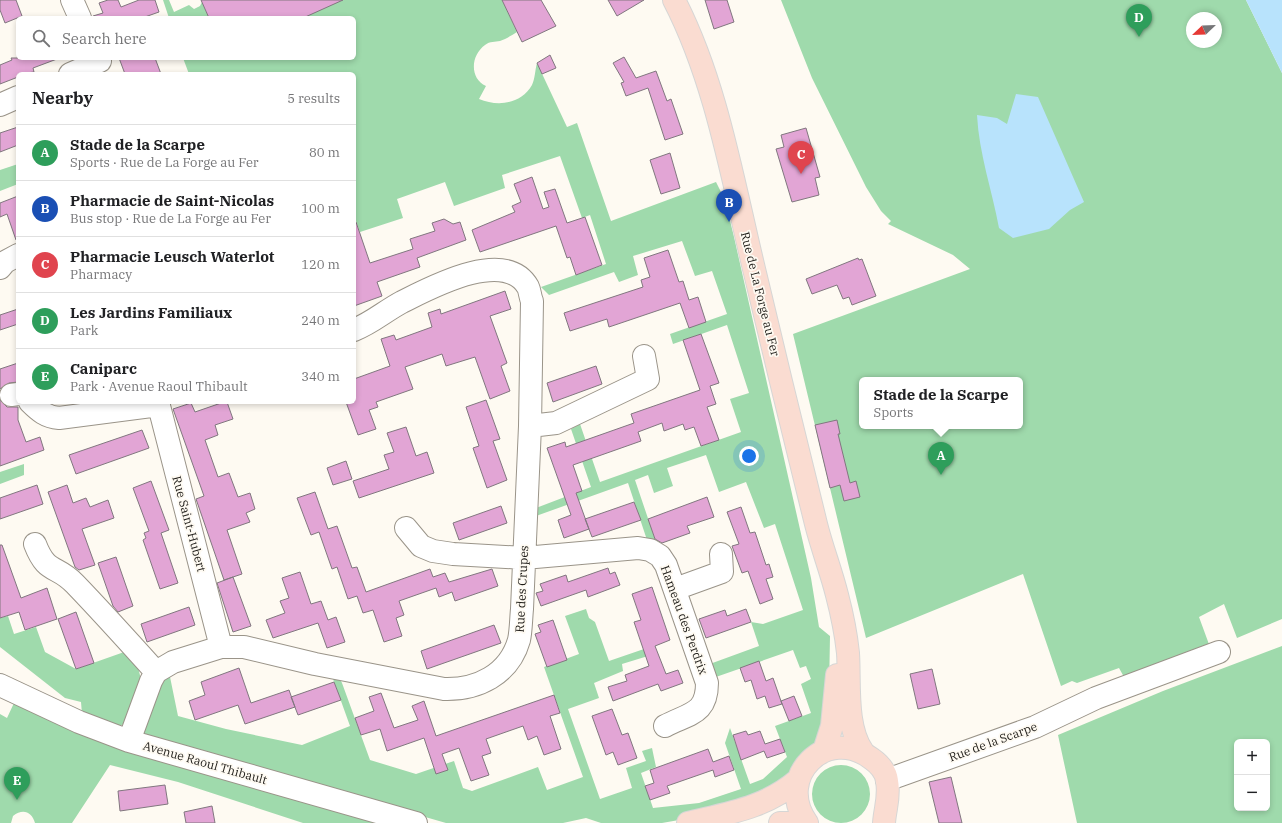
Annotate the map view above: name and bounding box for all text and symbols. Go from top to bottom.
pin: D [1126,4,1152,37]
north arrow [1186,12,1222,48]
search box [16,16,356,60]
icon: search [30,27,52,49]
text: Search here [62,29,147,48]
text: Nearby [32,87,93,109]
text: 5 results [287,90,340,107]
text: Stade de la Scarpe [70,135,205,154]
pin: C [788,141,814,174]
text: A [40,144,50,161]
text: 80 m [309,144,340,161]
text: Sports · Rue de La Forge au Fer [70,154,259,171]
pin: B [716,189,742,222]
text: Pharmacie de Saint-Nicolas [70,191,274,210]
text: B [40,200,50,217]
text: 100 m [301,200,340,217]
text: Bus stop · Rue de La Forge au Fer [70,210,271,227]
street label: Rue de La Forge au Fer [738,230,783,358]
text: Pharmacie Leusch Waterlot [70,247,274,266]
text: C [41,256,49,273]
text: 120 m [301,256,340,273]
text: Pharmacy [70,266,132,283]
text: Les Jardins Familiaux [70,303,232,322]
text: D [40,312,50,329]
text: 240 m [301,312,340,329]
text: Park [70,322,98,339]
text: Caniparc [70,359,137,378]
text: E [41,368,49,385]
text: 340 m [301,368,340,385]
popup [859,377,1023,429]
text: Park · Avenue Raoul Thibault [70,378,248,395]
text: Stade de la Scarpe [874,385,1008,404]
text: Sports [874,404,913,421]
pin: A [928,442,954,475]
your location [739,446,759,466]
street label: Rue Saint-Hubert [169,474,210,573]
street label: Rue des Crupes [512,545,531,633]
street label: Hameau des Perdrix [658,563,711,677]
street label: Rue de la Scarpe [947,719,1039,764]
street label: Avenue Raoul Thibault [141,738,269,787]
map controls [1234,739,1270,811]
button: + [1234,739,1270,775]
pin: E [4,767,30,800]
button: − [1234,775,1270,811]

